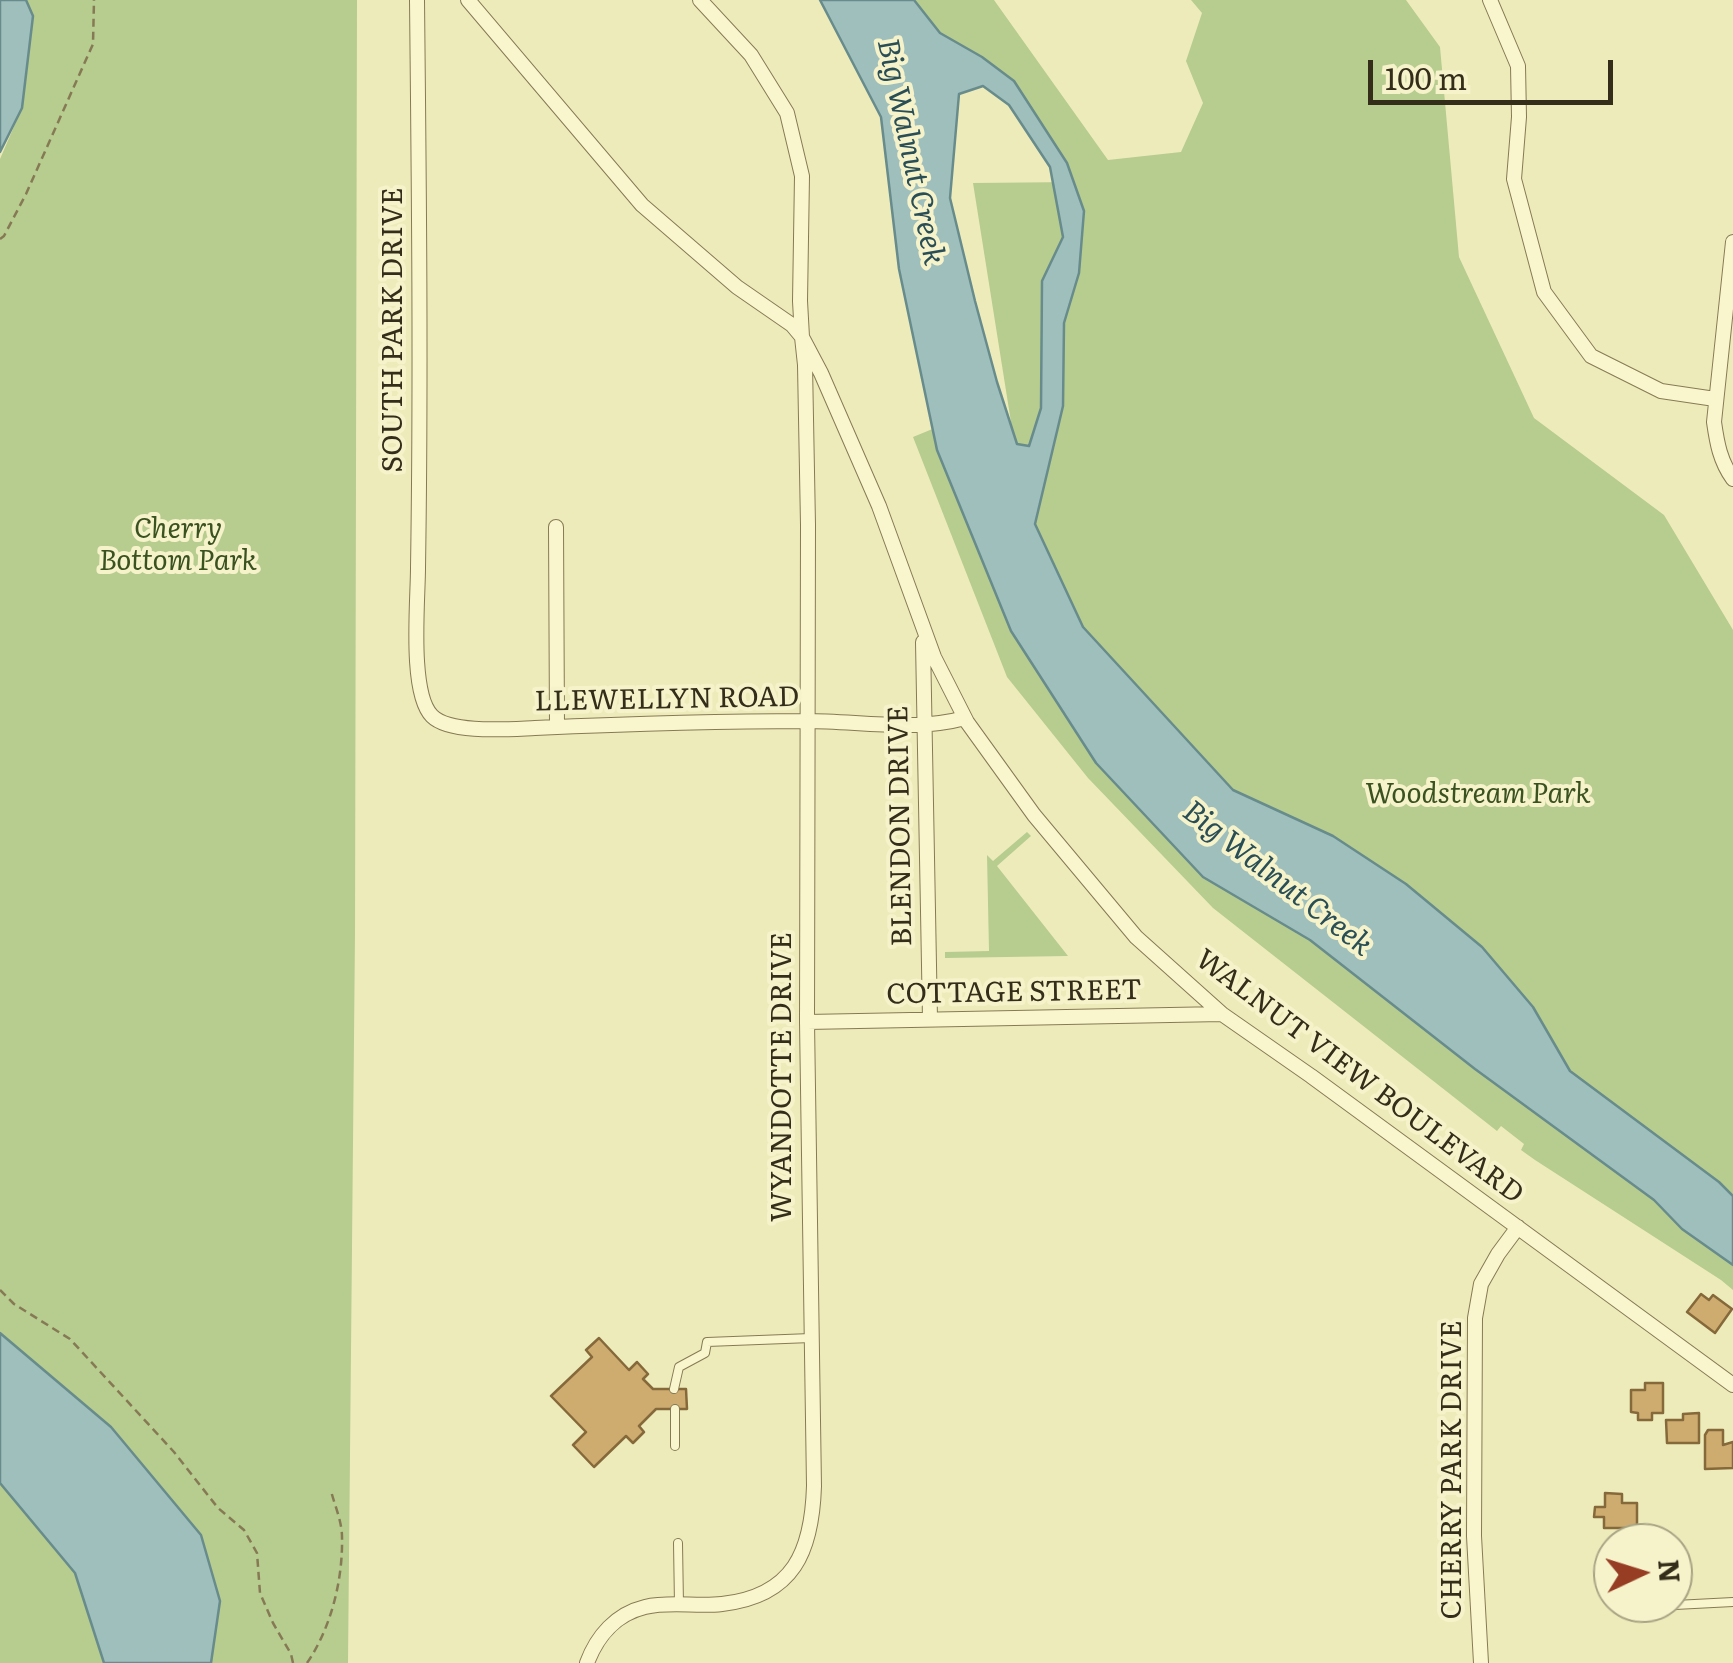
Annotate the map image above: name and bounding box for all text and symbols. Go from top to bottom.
water label: Big Walnut Creek [868,35,952,269]
scale bar [1373,40,1618,102]
text: 100 m [1385,55,1467,99]
street label: SOUTH PARK DRIVE [377,188,411,472]
park label: Cherry Bottom Park [99,513,257,579]
street label: LLEWELLYN ROAD [534,681,800,719]
street label: BLENDON DRIVE [882,705,920,947]
park label: Woodstream Park [1365,778,1591,812]
water label: Big Walnut Creek [1175,794,1379,964]
street label: WYANDOTTE DRIVE [766,932,800,1222]
street label: WALNUT VIEW BOULEVARD [1188,943,1530,1211]
street label: COTTAGE STREET [886,974,1142,1012]
street label: CHERRY PARK DRIVE [1436,1321,1470,1619]
north arrow [1593,1523,1693,1623]
text: N [1649,1558,1693,1584]

